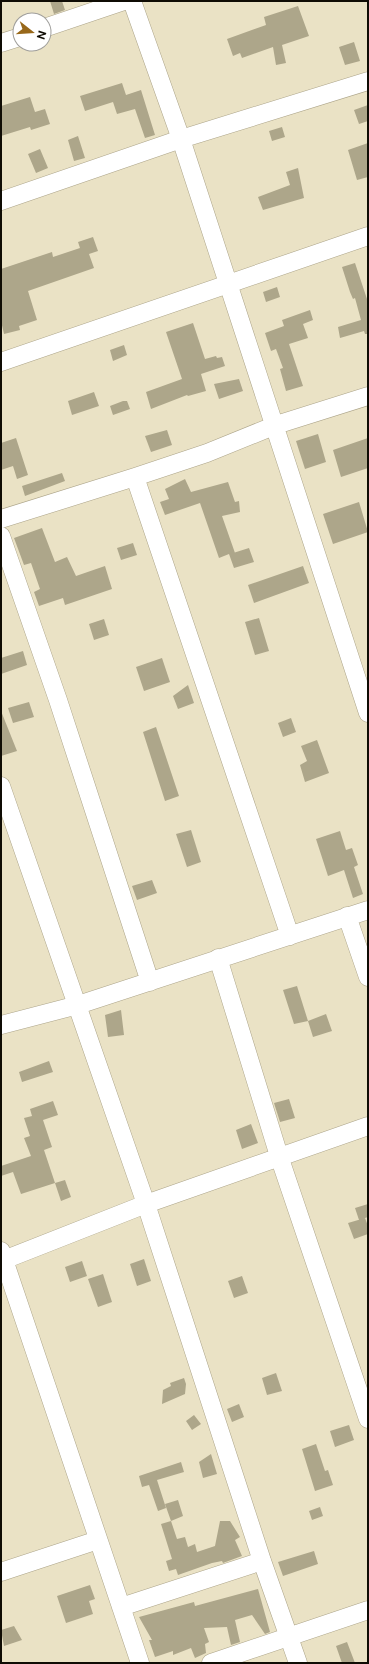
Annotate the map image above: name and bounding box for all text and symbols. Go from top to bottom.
north arrow [12,12,52,52]
text: N [35,29,49,41]

